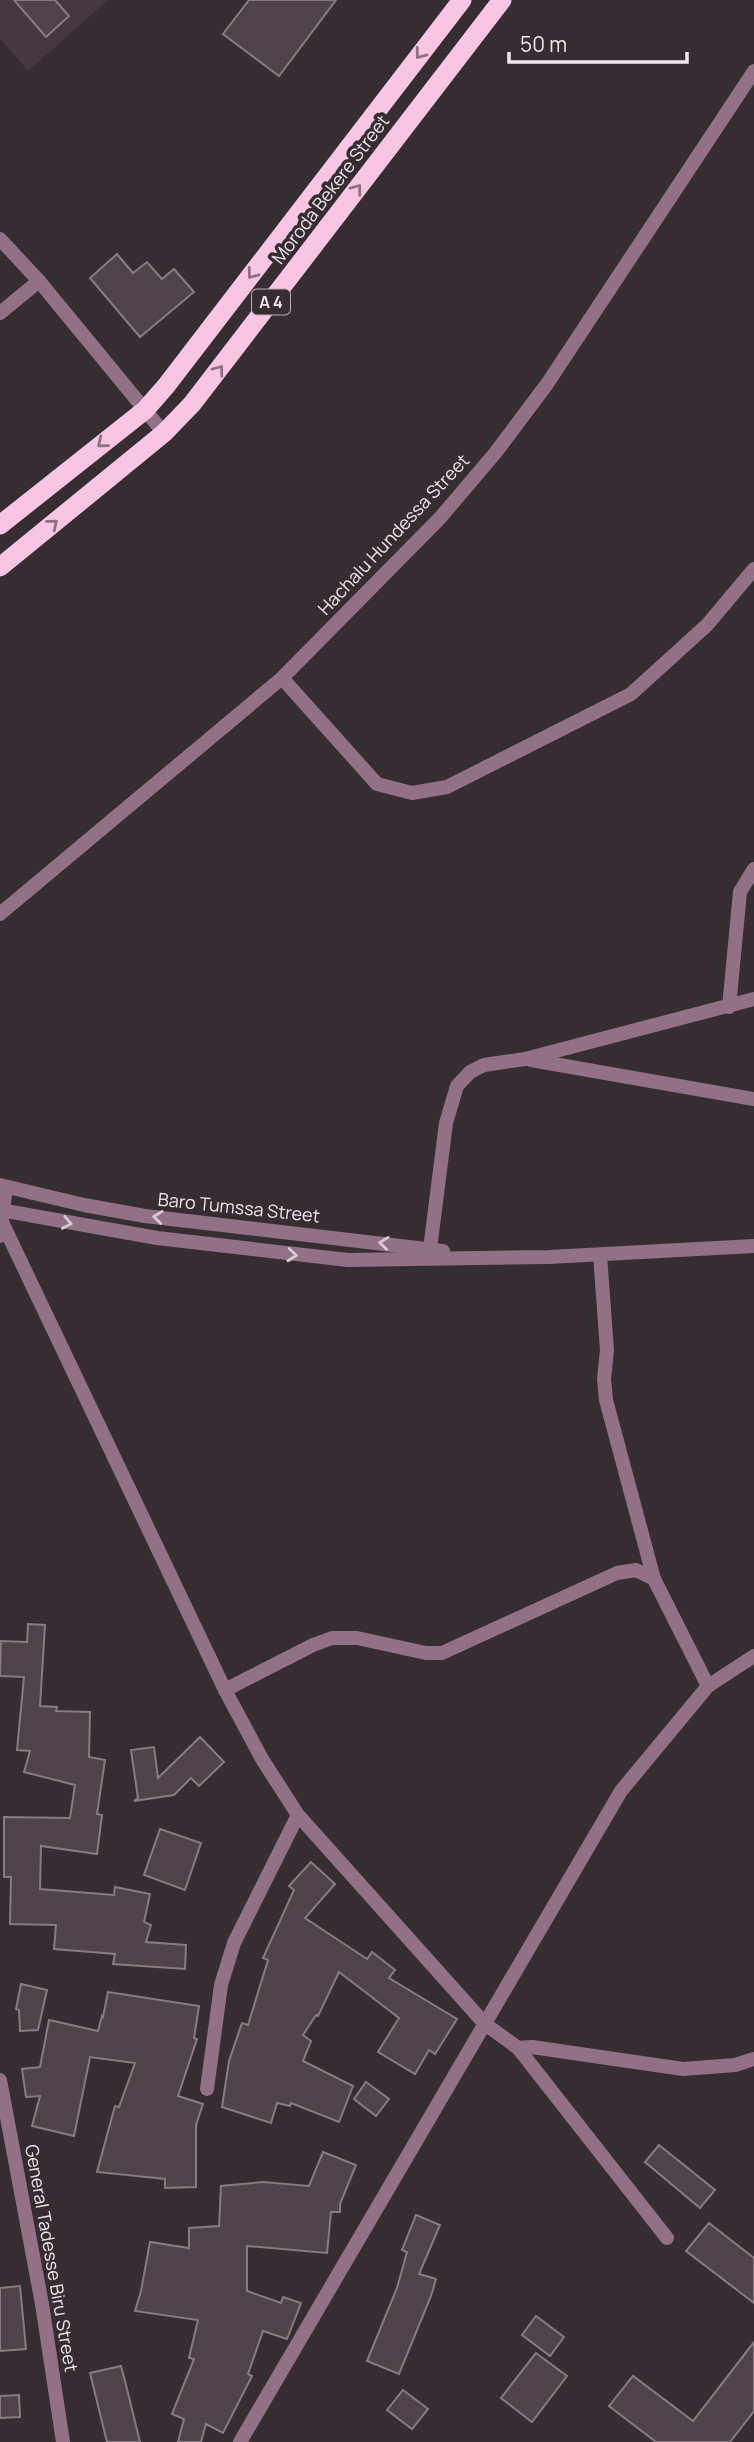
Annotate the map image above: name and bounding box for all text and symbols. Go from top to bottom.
scale bar [509,21,688,65]
text: 50 m [520,30,567,58]
one-way arrow [416,46,429,59]
street label: Moroda Bekere Street [266,109,394,269]
one-way arrow [349,184,362,197]
one-way arrow [248,266,261,278]
road number: A 4 [252,290,290,314]
one-way arrow [211,365,223,377]
one-way arrow [98,435,110,448]
street label: Hachalu Hundessa Street [312,448,474,620]
one-way arrow [44,520,57,532]
street label: Baro Tumssa Street [157,1187,321,1227]
one-way arrow [152,1210,164,1225]
one-way arrow [61,1215,73,1230]
one-way arrow [378,1235,390,1250]
one-way arrow [287,1247,298,1262]
street label: General Tadesse Biru Street [20,2142,84,2374]

